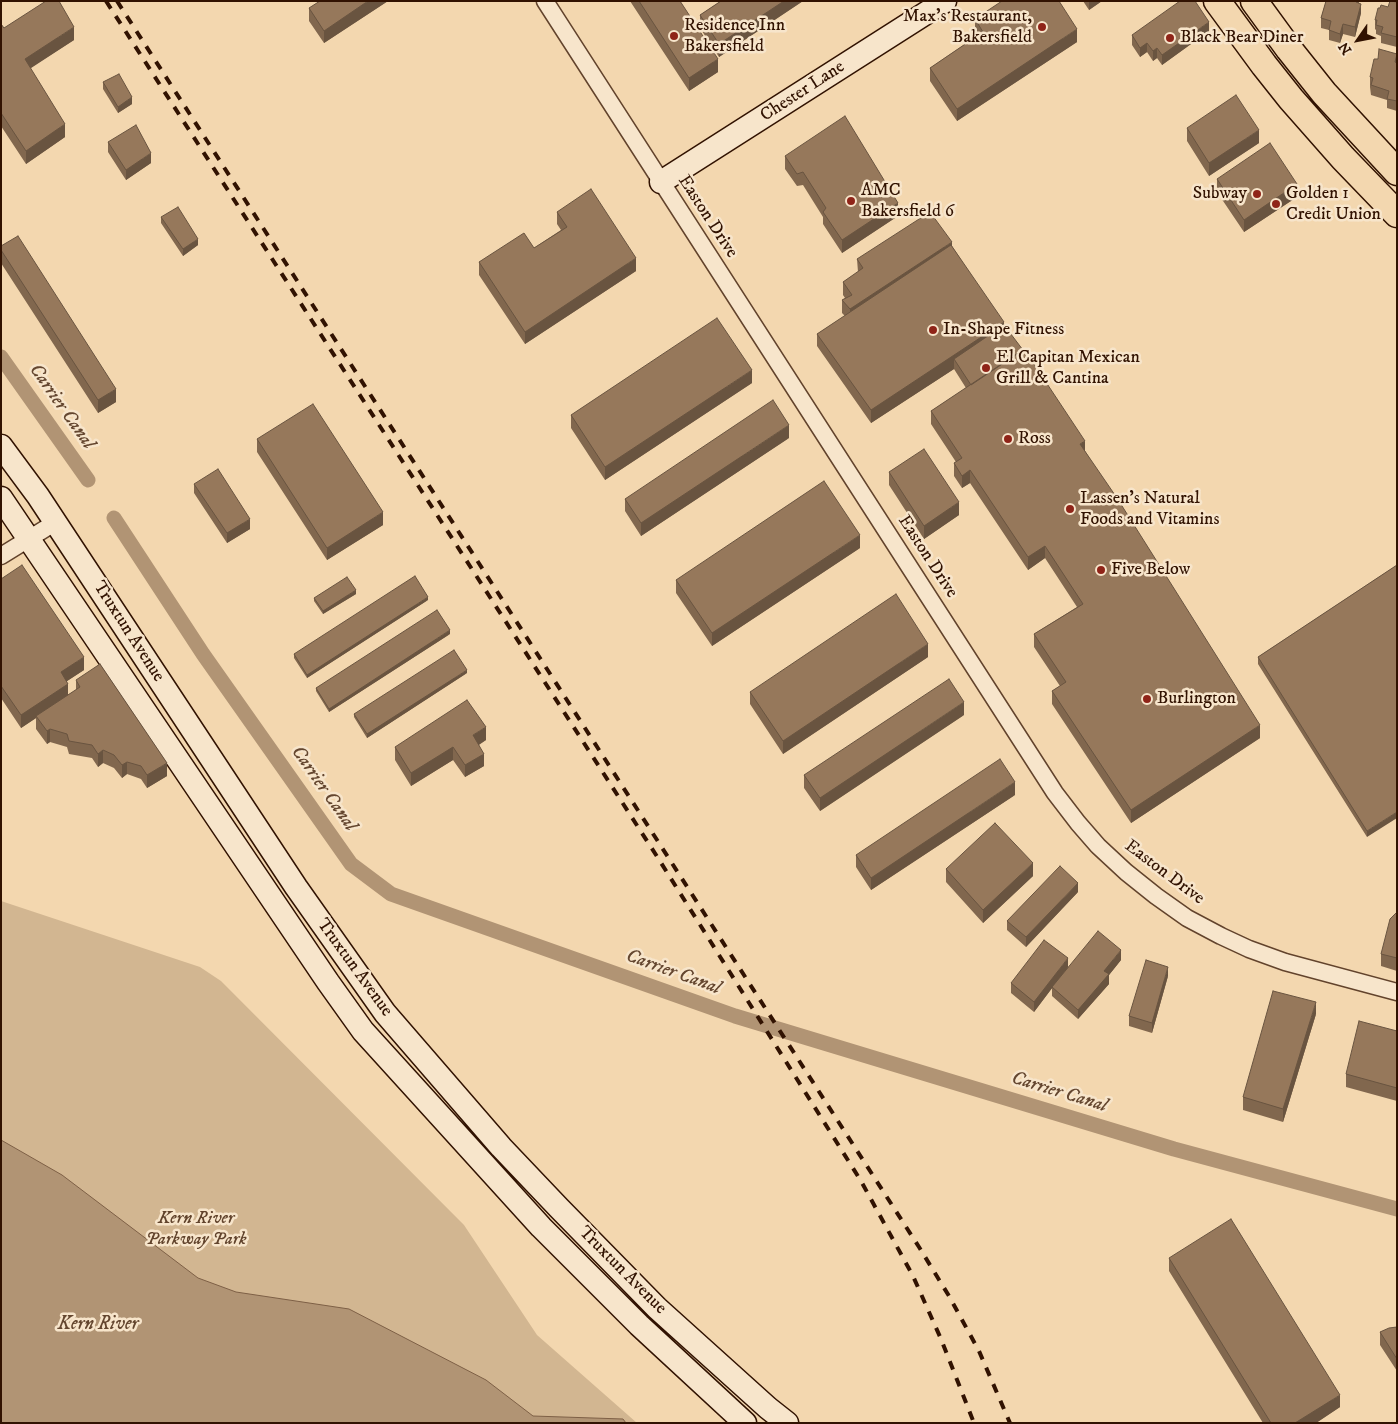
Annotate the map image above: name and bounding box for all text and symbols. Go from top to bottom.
place label: Max's Restaurant, Bakersfield [903,6,1032,48]
place label: Residence Inn Bakersfield [684,15,785,58]
north arrow [1333,15,1383,65]
marker: Max's Restaurant, Bakersfield [1036,21,1048,33]
place label: Black Bear Diner [1180,27,1303,49]
marker: Residence Inn Bakersfield [668,30,680,42]
marker: Black Bear Diner [1164,32,1176,44]
text: N [1335,38,1356,58]
street label: Chester Lane [757,57,849,127]
street label: Easton Drive [672,172,742,262]
place label: AMC Bakersfield 6 [861,180,954,222]
place label: Subway [1193,183,1247,205]
place label: Golden 1 Credit Union [1286,183,1381,225]
marker: Subway [1251,188,1263,200]
marker: AMC Bakersfield 6 [845,195,857,207]
marker: Golden 1 Credit Union [1270,198,1282,210]
place label: In-Shape Fitness [943,319,1064,341]
marker: In-Shape Fitness [927,324,939,336]
place label: El Capitan Mexican Grill & Cantina [996,347,1140,389]
water label: Carrier Canal [23,360,99,454]
marker: El Capitan Mexican Grill & Cantina [980,362,992,374]
place label: Ross [1018,428,1051,450]
marker: Ross [1002,433,1014,445]
place label: Lassen's Natural Foods and Vitamins [1080,488,1219,530]
marker: Lassen's Natural Foods and Vitamins [1064,503,1076,515]
street label: Easton Drive [892,512,962,602]
place label: Five Below [1111,559,1190,581]
marker: Five Below [1095,564,1107,576]
street label: Truxtun Avenue [87,578,169,686]
place label: Burlington [1157,688,1236,710]
marker: Burlington [1141,693,1153,705]
water label: Carrier Canal [285,742,361,836]
street label: Easton Drive [1120,836,1208,910]
street label: Truxtun Avenue [311,915,397,1021]
water label: Carrier Canal [622,945,724,1001]
water label: Carrier Canal [1008,1068,1110,1118]
park label: Kern River Parkway Park [145,1208,247,1250]
street label: Truxtun Avenue [573,1222,671,1320]
water label: Kern River [58,1314,138,1336]

